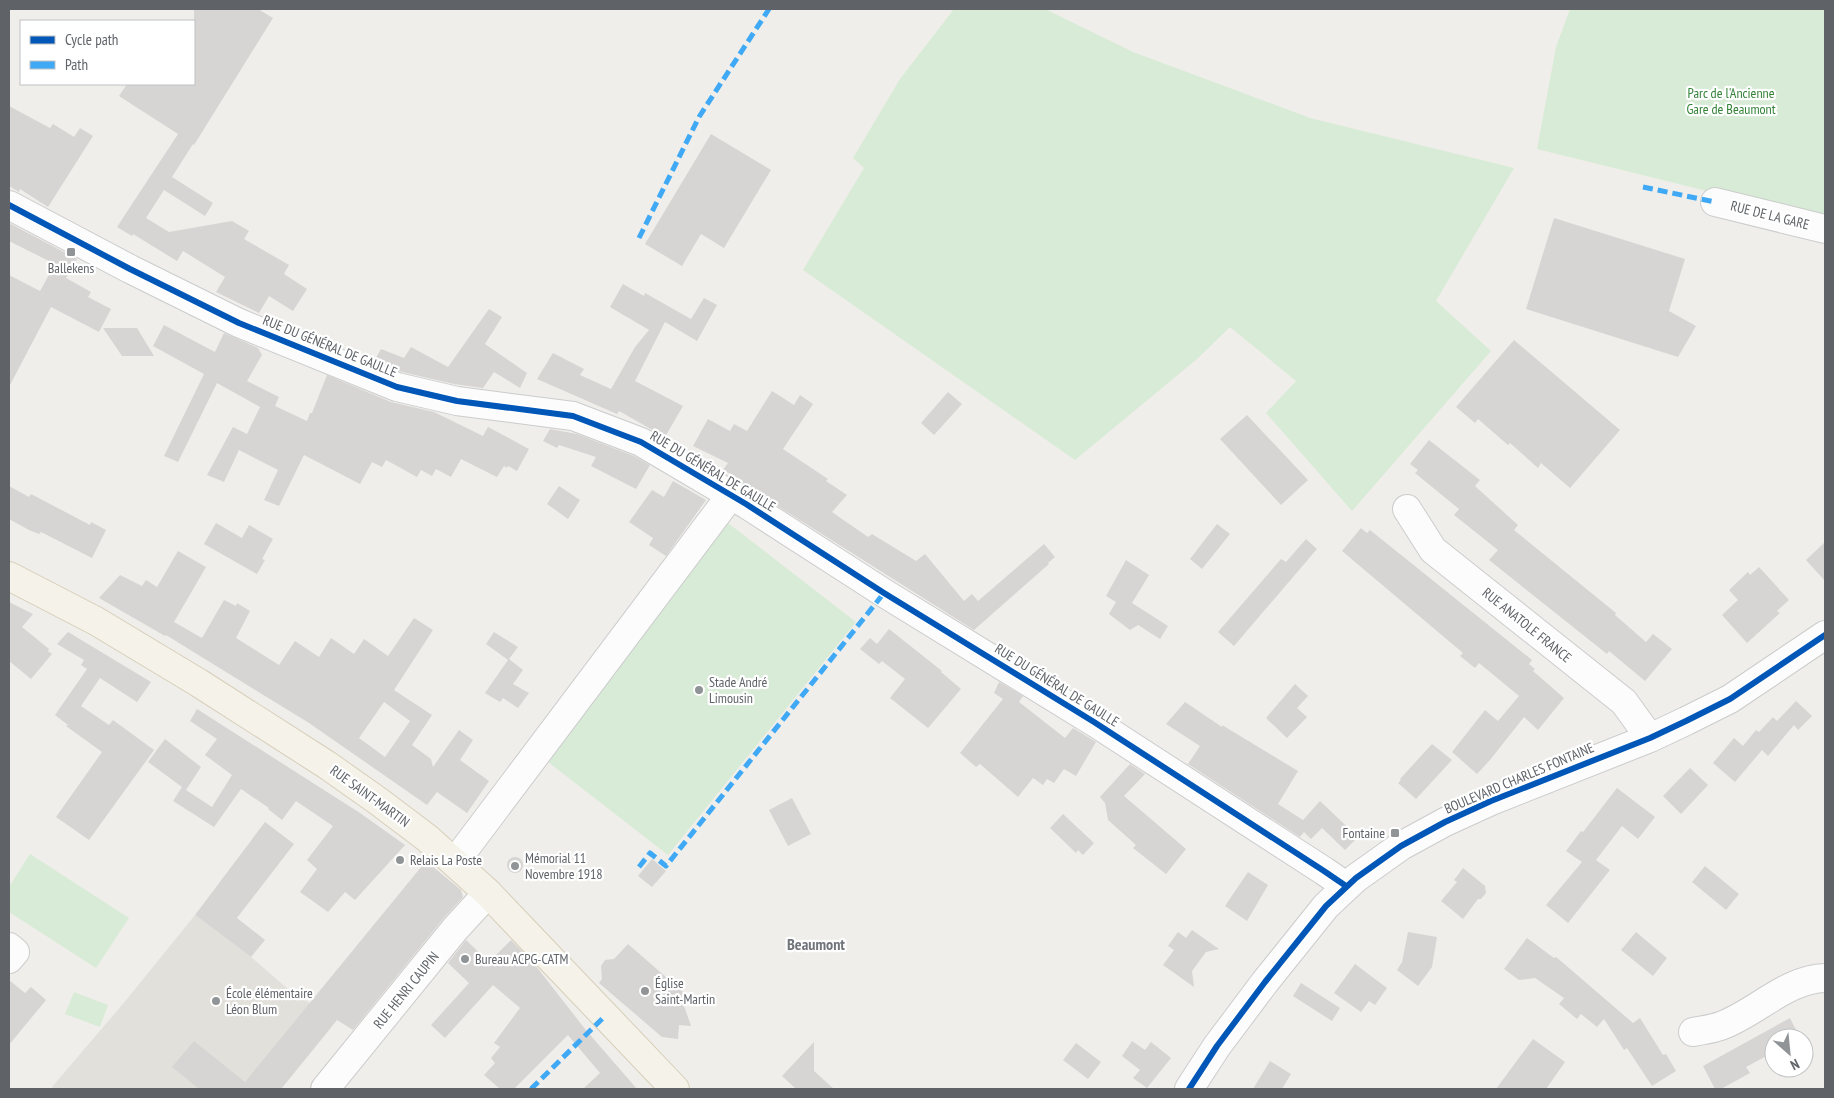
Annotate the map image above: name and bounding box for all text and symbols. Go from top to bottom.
legend [20,20,195,85]
text: Cycle path [65,30,118,49]
text: Path [65,55,88,74]
park label: Parc de l'Ancienne Gare de Beaumont [1686,84,1776,118]
street label: RUE DE LA GARE [1729,197,1811,233]
marker: Ballekens [65,246,77,258]
place label: Ballekens [48,259,94,277]
street label: RUE DU GÉNÉRAL DE GAULLE [260,311,400,381]
street label: RUE DU GÉNÉRAL DE GAULLE [647,426,779,516]
street label: RUE ANATOLE FRANCE [1479,584,1575,666]
street label: RUE DU GÉNÉRAL DE GAULLE [992,639,1122,731]
place label: Stade André Limousin [709,673,768,707]
marker: Stade André Limousin [693,684,705,696]
street label: BOULEVARD CHARLES FONTAINE [1441,738,1597,818]
street label: RUE SAINT-MARTIN [327,761,413,831]
place label: Fontaine [1343,824,1385,842]
marker: Fontaine [1389,827,1401,839]
place label: Mémorial 11 Novembre 1918 [525,849,603,883]
place label: Relais La Poste [410,851,482,869]
marker: Relais La Poste [394,854,406,866]
marker: Mémorial 11 Novembre 1918 [509,860,521,872]
district label: Beaumont [787,934,845,954]
street label: RUE HENRI CAUPIN [369,948,443,1032]
place label: Bureau ACPG-CATM [475,950,569,968]
marker: Bureau ACPG-CATM [459,953,471,965]
place label: Église Saint-Martin [655,974,715,1008]
place label: École élémentaire Léon Blum [226,984,313,1018]
marker: Église Saint-Martin [639,985,651,997]
marker: École élémentaire Léon Blum [210,995,222,1007]
north arrow [1764,1028,1814,1078]
text: N [1787,1055,1802,1074]

